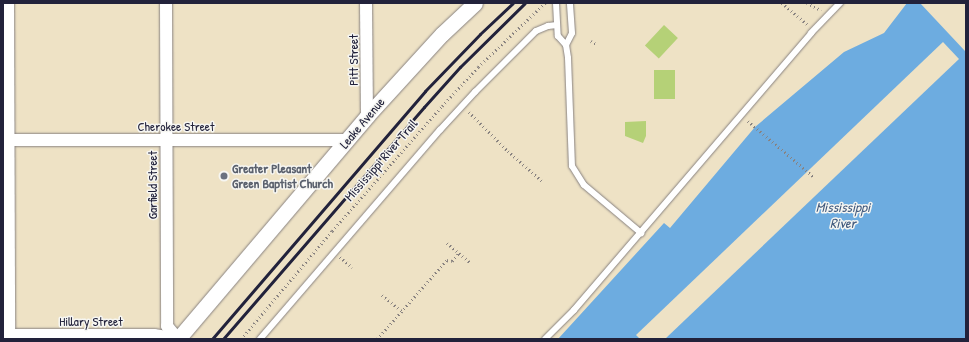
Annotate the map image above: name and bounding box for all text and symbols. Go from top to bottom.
street label: Pitt Street [345,34,361,86]
street label: Leake Avenue [336,94,388,152]
street label: Mississippi River Trail [341,116,421,204]
street label: Cherokee Street [138,118,214,134]
street label: Garfield Street [144,151,160,219]
place label: Greater Pleasant Green Baptist Church [232,161,333,192]
marker: Greater Pleasant Green Baptist Church [219,171,229,181]
water label: Mississippi River [816,199,870,232]
street label: Hillary Street [59,313,123,329]

